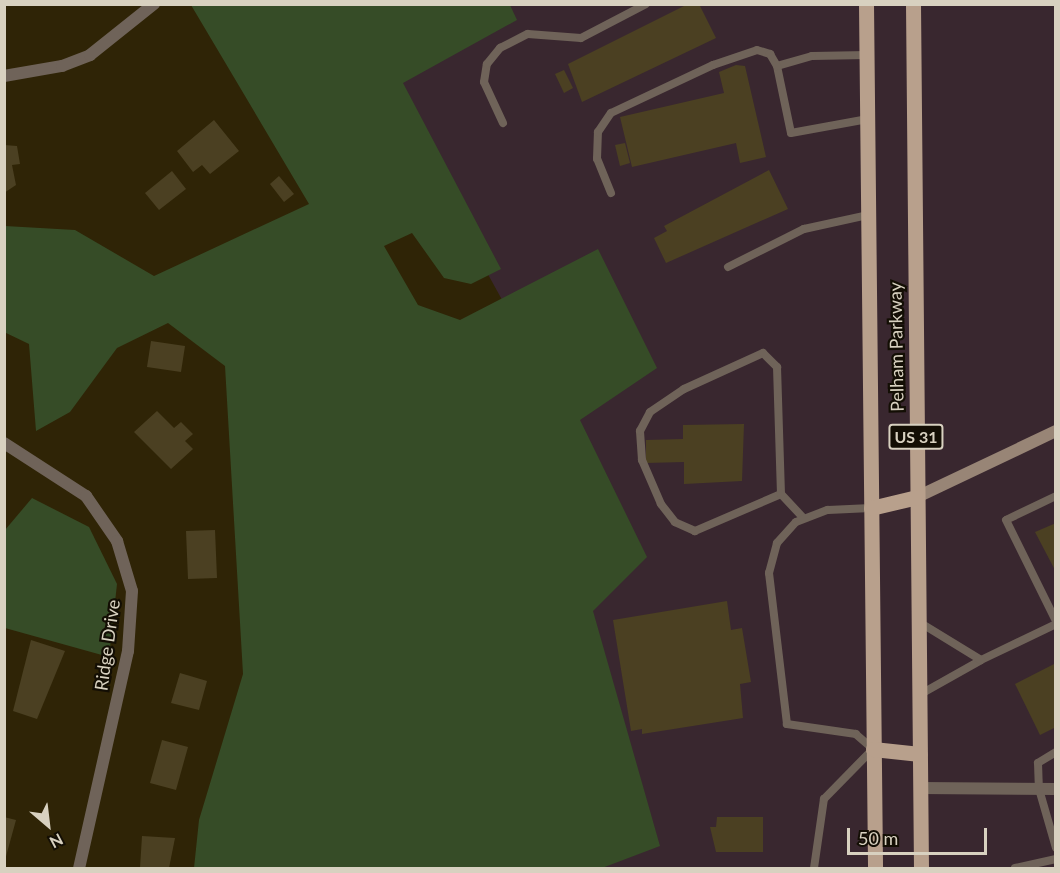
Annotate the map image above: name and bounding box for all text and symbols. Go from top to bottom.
street label: Pelham Parkway [884,282,908,412]
road number: US 31 [888,424,944,450]
street label: Ridge Drive [90,598,124,692]
north arrow [18,795,78,855]
scale bar [850,816,990,854]
text: 50 m [858,827,898,849]
text: N [47,830,67,853]

